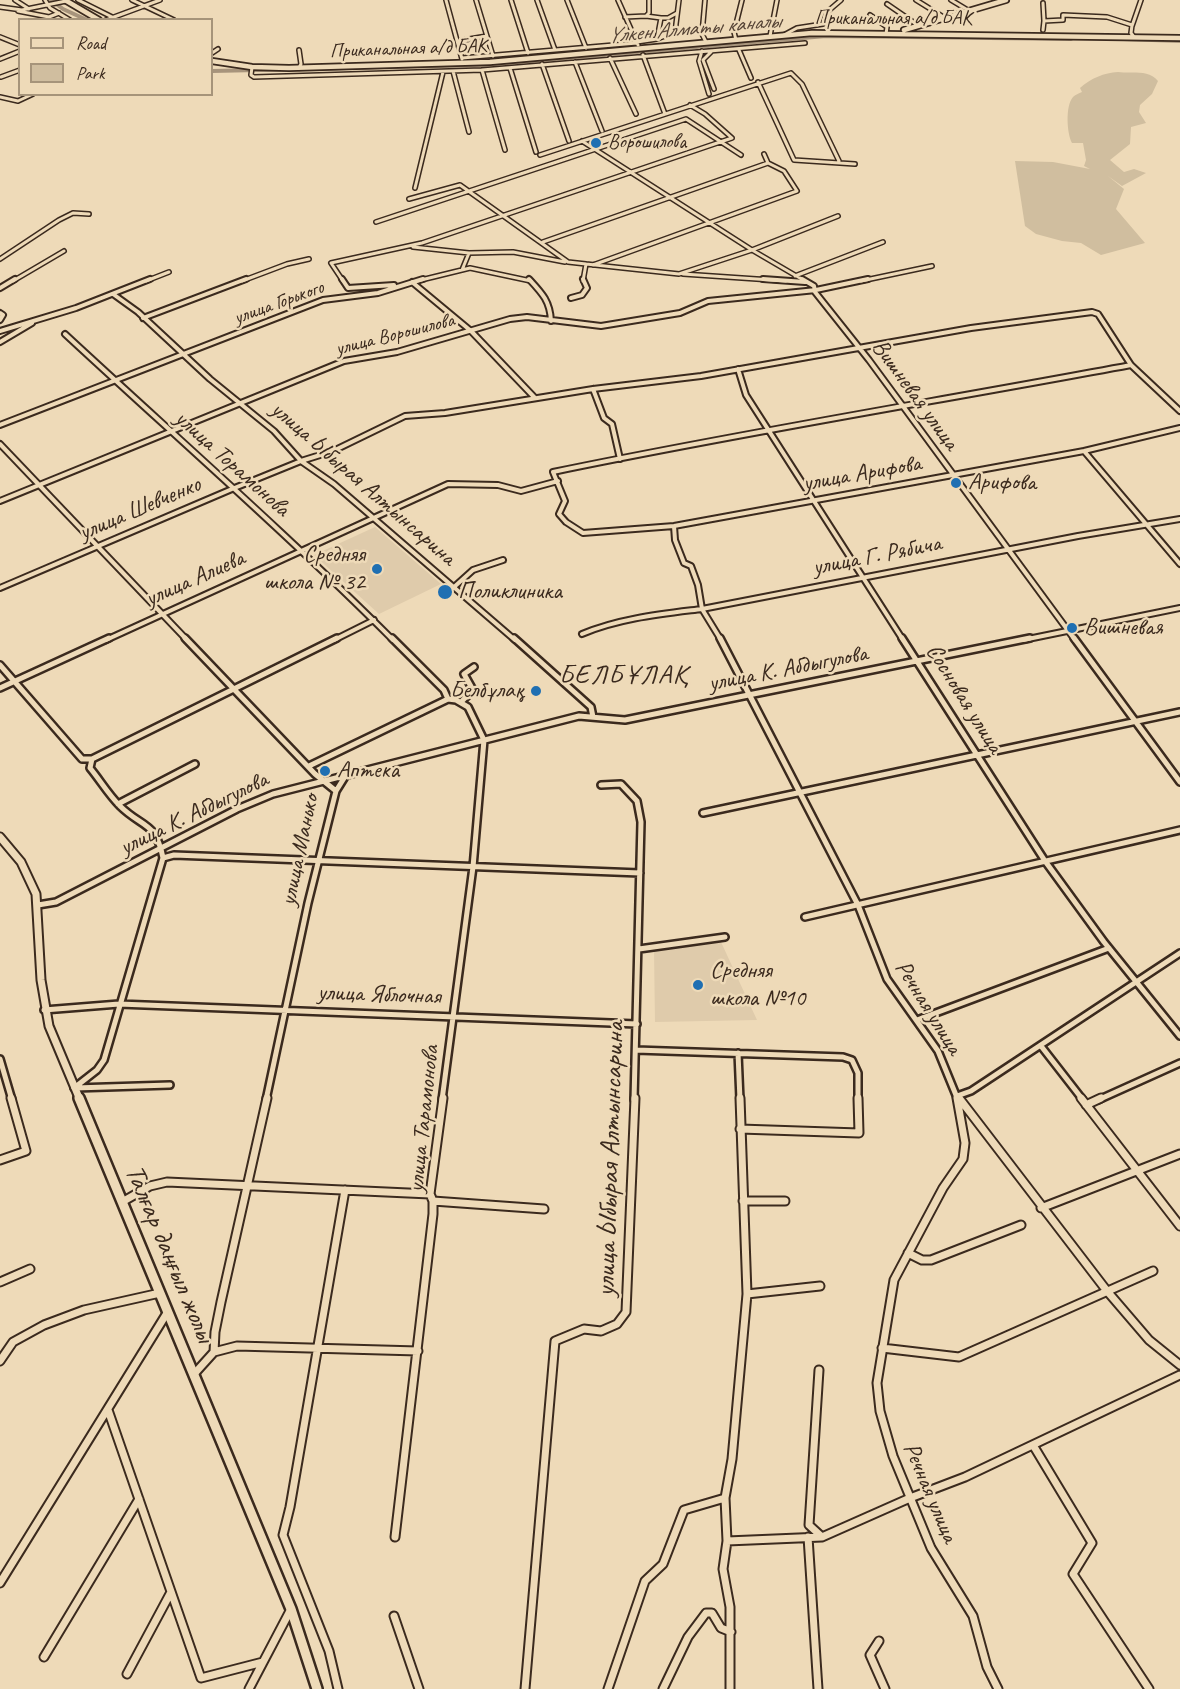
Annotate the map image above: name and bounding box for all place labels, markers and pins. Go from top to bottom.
place label: Ворошилова [608,131,686,155]
marker: Ворошилова [589,136,603,150]
place label: Арифова [968,469,1036,497]
marker: Арифова [949,476,963,490]
place label: Средняя школа № 32 [264,541,365,597]
marker: Средняя школа № 32 [370,562,384,576]
place label: Поликлиника [458,578,562,606]
marker: Поликлиника [436,583,454,601]
place label: Вишневая [1084,614,1163,642]
marker: Вишневая [1065,621,1079,635]
place label: Белбұлақ [450,677,524,705]
marker: Белбұлақ [529,684,543,698]
place label: Аптека [337,757,399,785]
marker: Аптека [318,764,332,778]
place label: Средняя школа №10 [710,957,805,1013]
marker: Средняя школа №10 [691,978,705,992]

